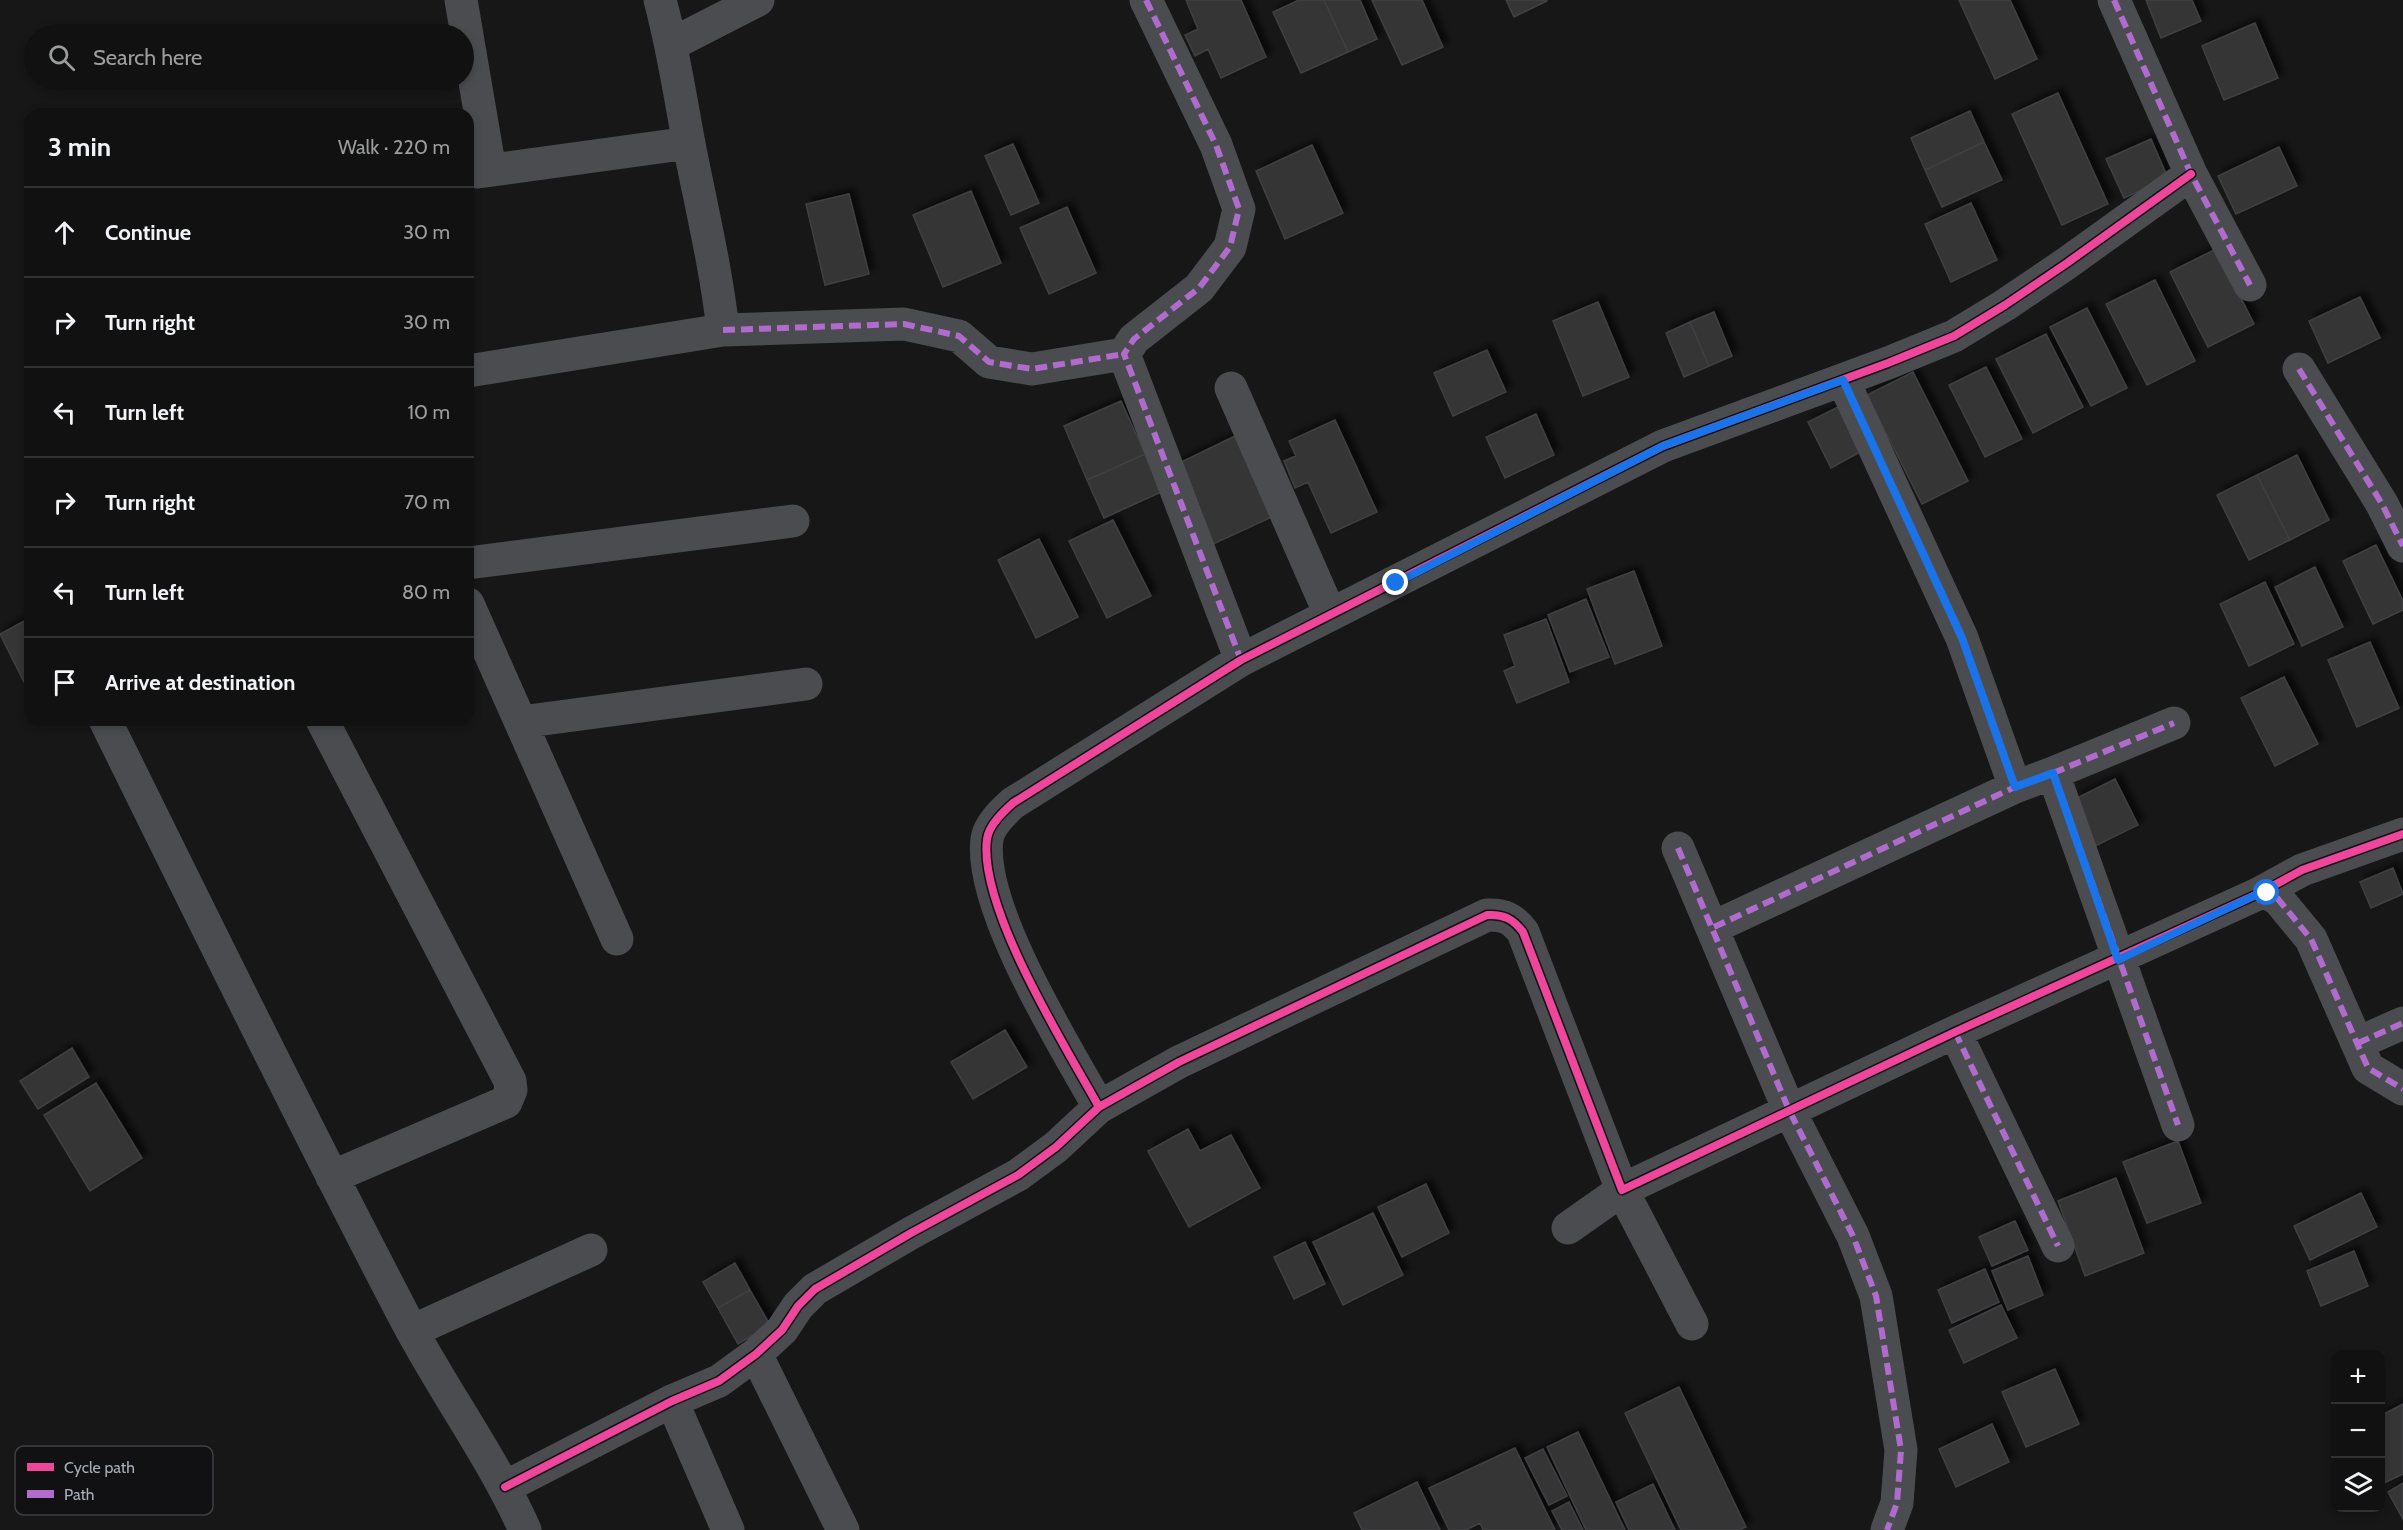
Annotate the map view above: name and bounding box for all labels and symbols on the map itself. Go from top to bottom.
route end [1382,569,1408,595]
route start [2253,879,2279,905]
legend [15,1446,213,1515]
text: Cycle path [64,1458,135,1477]
text: Path [64,1485,95,1504]

